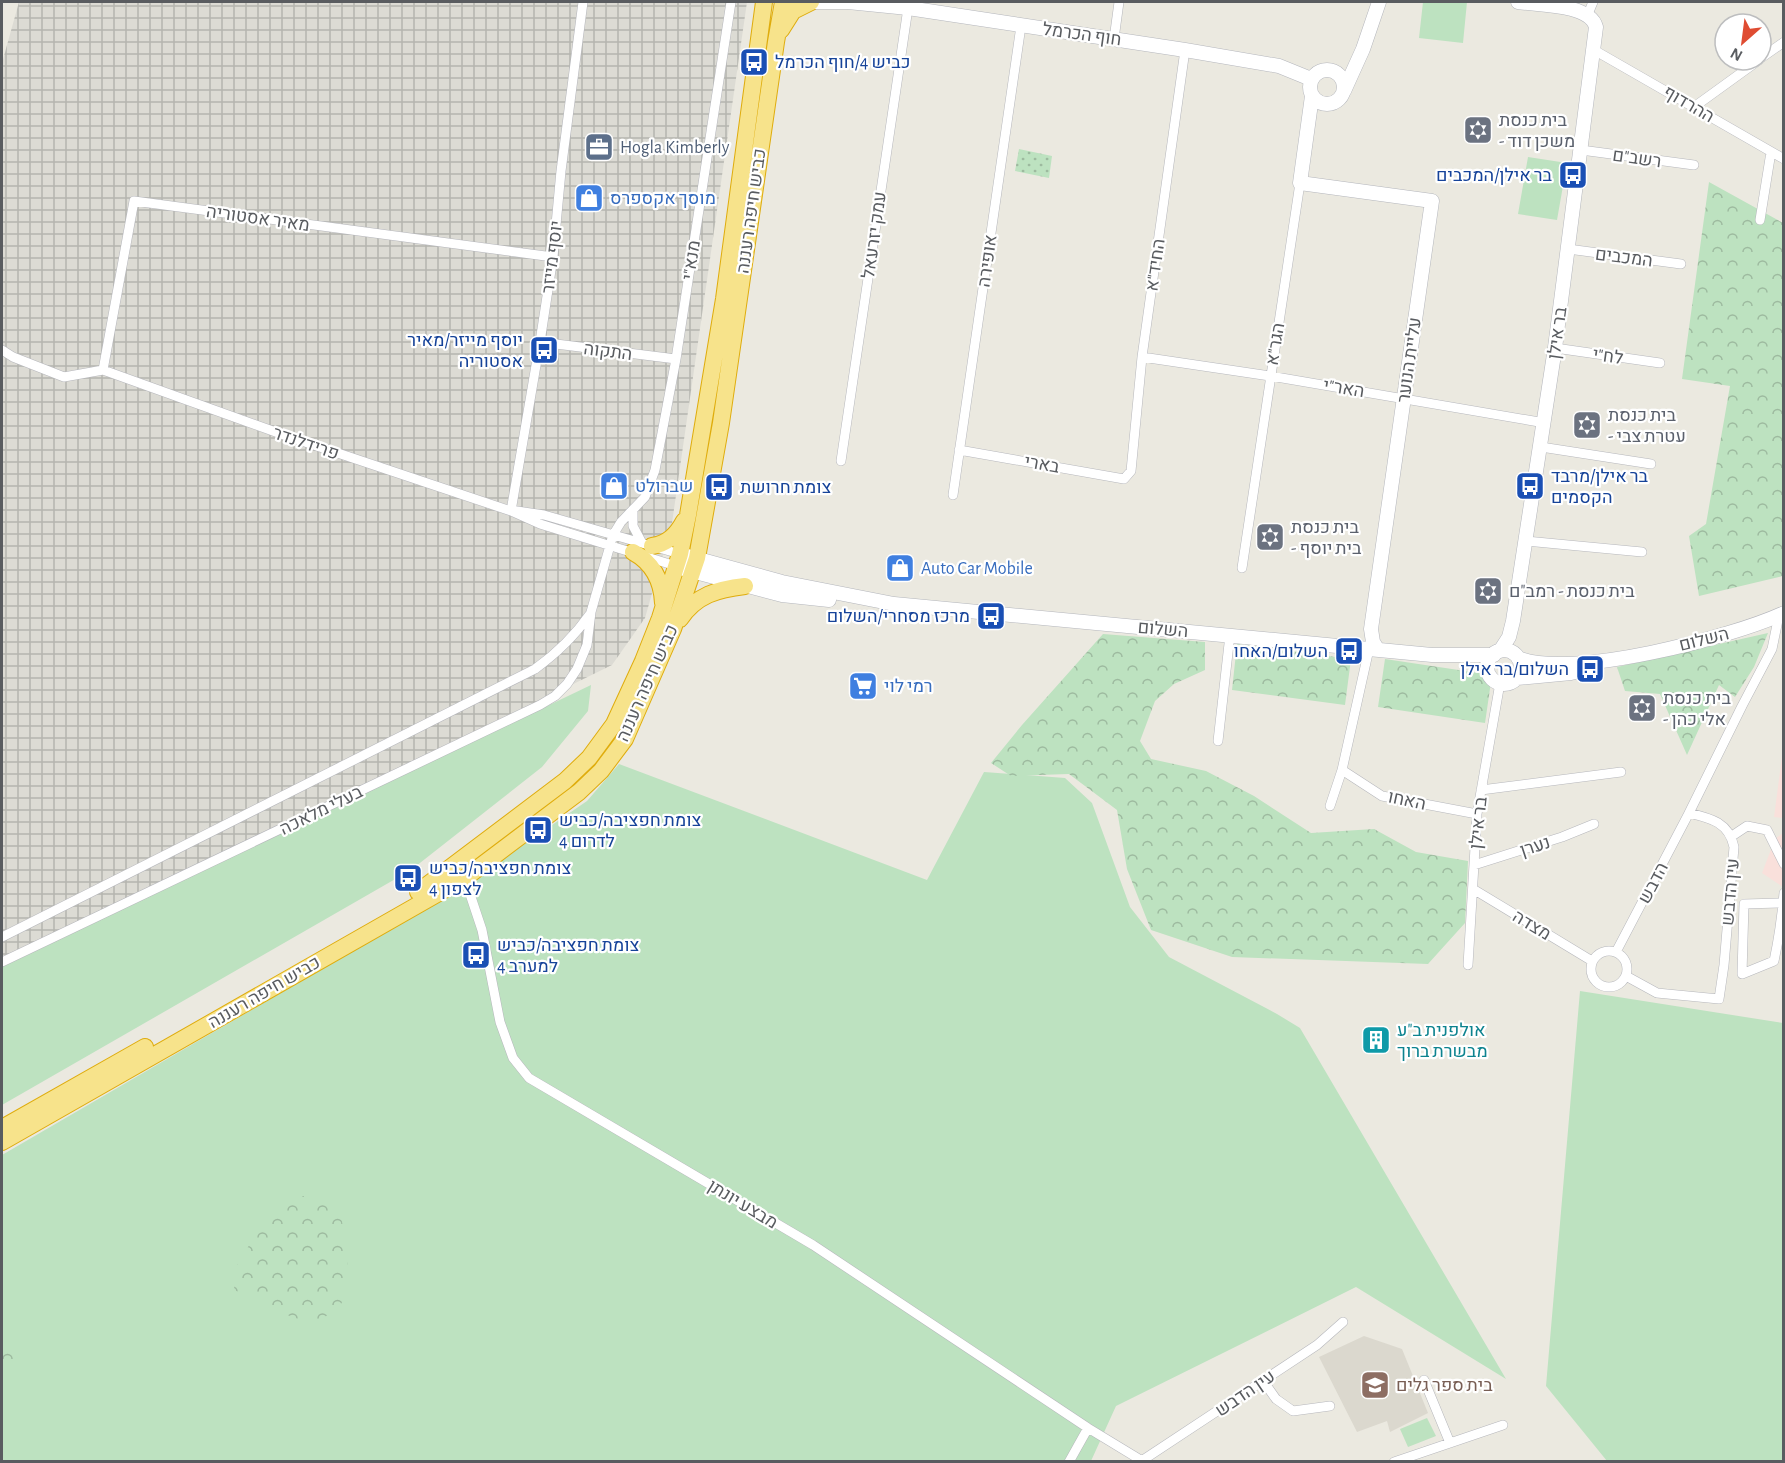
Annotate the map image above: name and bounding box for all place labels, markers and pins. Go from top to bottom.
bus stop icon: כביש 4/חוף הכרמל [738,46,770,78]
place label: כביש 4/חוף הכרמל [775,54,910,72]
place label: בית כנסת - משכן דוד [1499,112,1575,151]
synagogue icon: בית כנסת - משכן דוד [1462,114,1494,146]
office icon: Hogla Kimberly [583,131,615,163]
place label: Hogla Kimberly [620,139,730,157]
bus stop icon: בר אילן/המכבים [1557,159,1589,191]
place label: בר אילן/המכבים [1436,167,1553,185]
shop icon: מוסך אקספרס [573,182,605,214]
place label: מוסך אקספרס [610,190,716,208]
place label: יוסף מייזר/מאיר אסטוריה [407,332,523,371]
bus stop icon: יוסף מייזר/מאיר אסטוריה [528,334,560,366]
place label: בית כנסת - עטרת צבי [1608,407,1686,446]
synagogue icon: בית כנסת - עטרת צבי [1571,409,1603,441]
place label: בר אילן/מרבד הקסמים [1551,468,1648,507]
shop icon: שברולט [598,470,630,502]
bus stop icon: בר אילן/מרבד הקסמים [1514,470,1546,502]
bus stop icon: צומת חרושת [703,471,735,503]
place label: שברולט [635,478,693,496]
place label: צומת חרושת [740,479,832,497]
place label: בית כנסת - בית יוסף [1291,519,1362,558]
synagogue icon: בית כנסת - בית יוסף [1254,521,1286,553]
shop icon: Auto Car Mobile [884,552,916,584]
place label: Auto Car Mobile [921,560,1033,578]
synagogue icon: בית כנסת - רמב"ם [1472,575,1504,607]
place label: בית כנסת - רמב"ם [1509,583,1635,601]
bus stop icon: מרכז מסחרי/השלום [975,600,1007,632]
place label: מרכז מסחרי/השלום [827,608,970,626]
bus stop icon: השלום/האחו [1333,635,1365,667]
place label: השלום/האחו [1234,643,1328,661]
bus stop icon: השלום/בר אילן [1574,653,1606,685]
place label: השלום/בר אילן [1460,661,1569,679]
supermarket icon: רמי לוי [847,670,879,702]
place label: רמי לוי [884,678,933,696]
place label: בית כנסת - אלי כהן [1663,690,1732,729]
synagogue icon: בית כנסת - אלי כהן [1626,692,1658,724]
place label: צומת חפציבה/כביש 4 לדרום [559,812,702,851]
bus stop icon: צומת חפציבה/כביש 4 לדרום [522,814,554,846]
place label: צומת חפציבה/כביש 4 לצפון [429,860,572,899]
bus stop icon: צומת חפציבה/כביש 4 לצפון [392,862,424,894]
place label: צומת חפציבה/כביש 4 למערב [497,937,640,976]
bus stop icon: צומת חפציבה/כביש 4 למערב [460,939,492,971]
place label: אולפנית ב"ע מבשרת ברוך [1397,1022,1488,1061]
building icon: אולפנית ב"ע מבשרת ברוך [1360,1024,1392,1056]
school or university icon: בית ספר גלים [1359,1369,1391,1401]
place label: בית ספר גלים [1396,1377,1493,1395]

